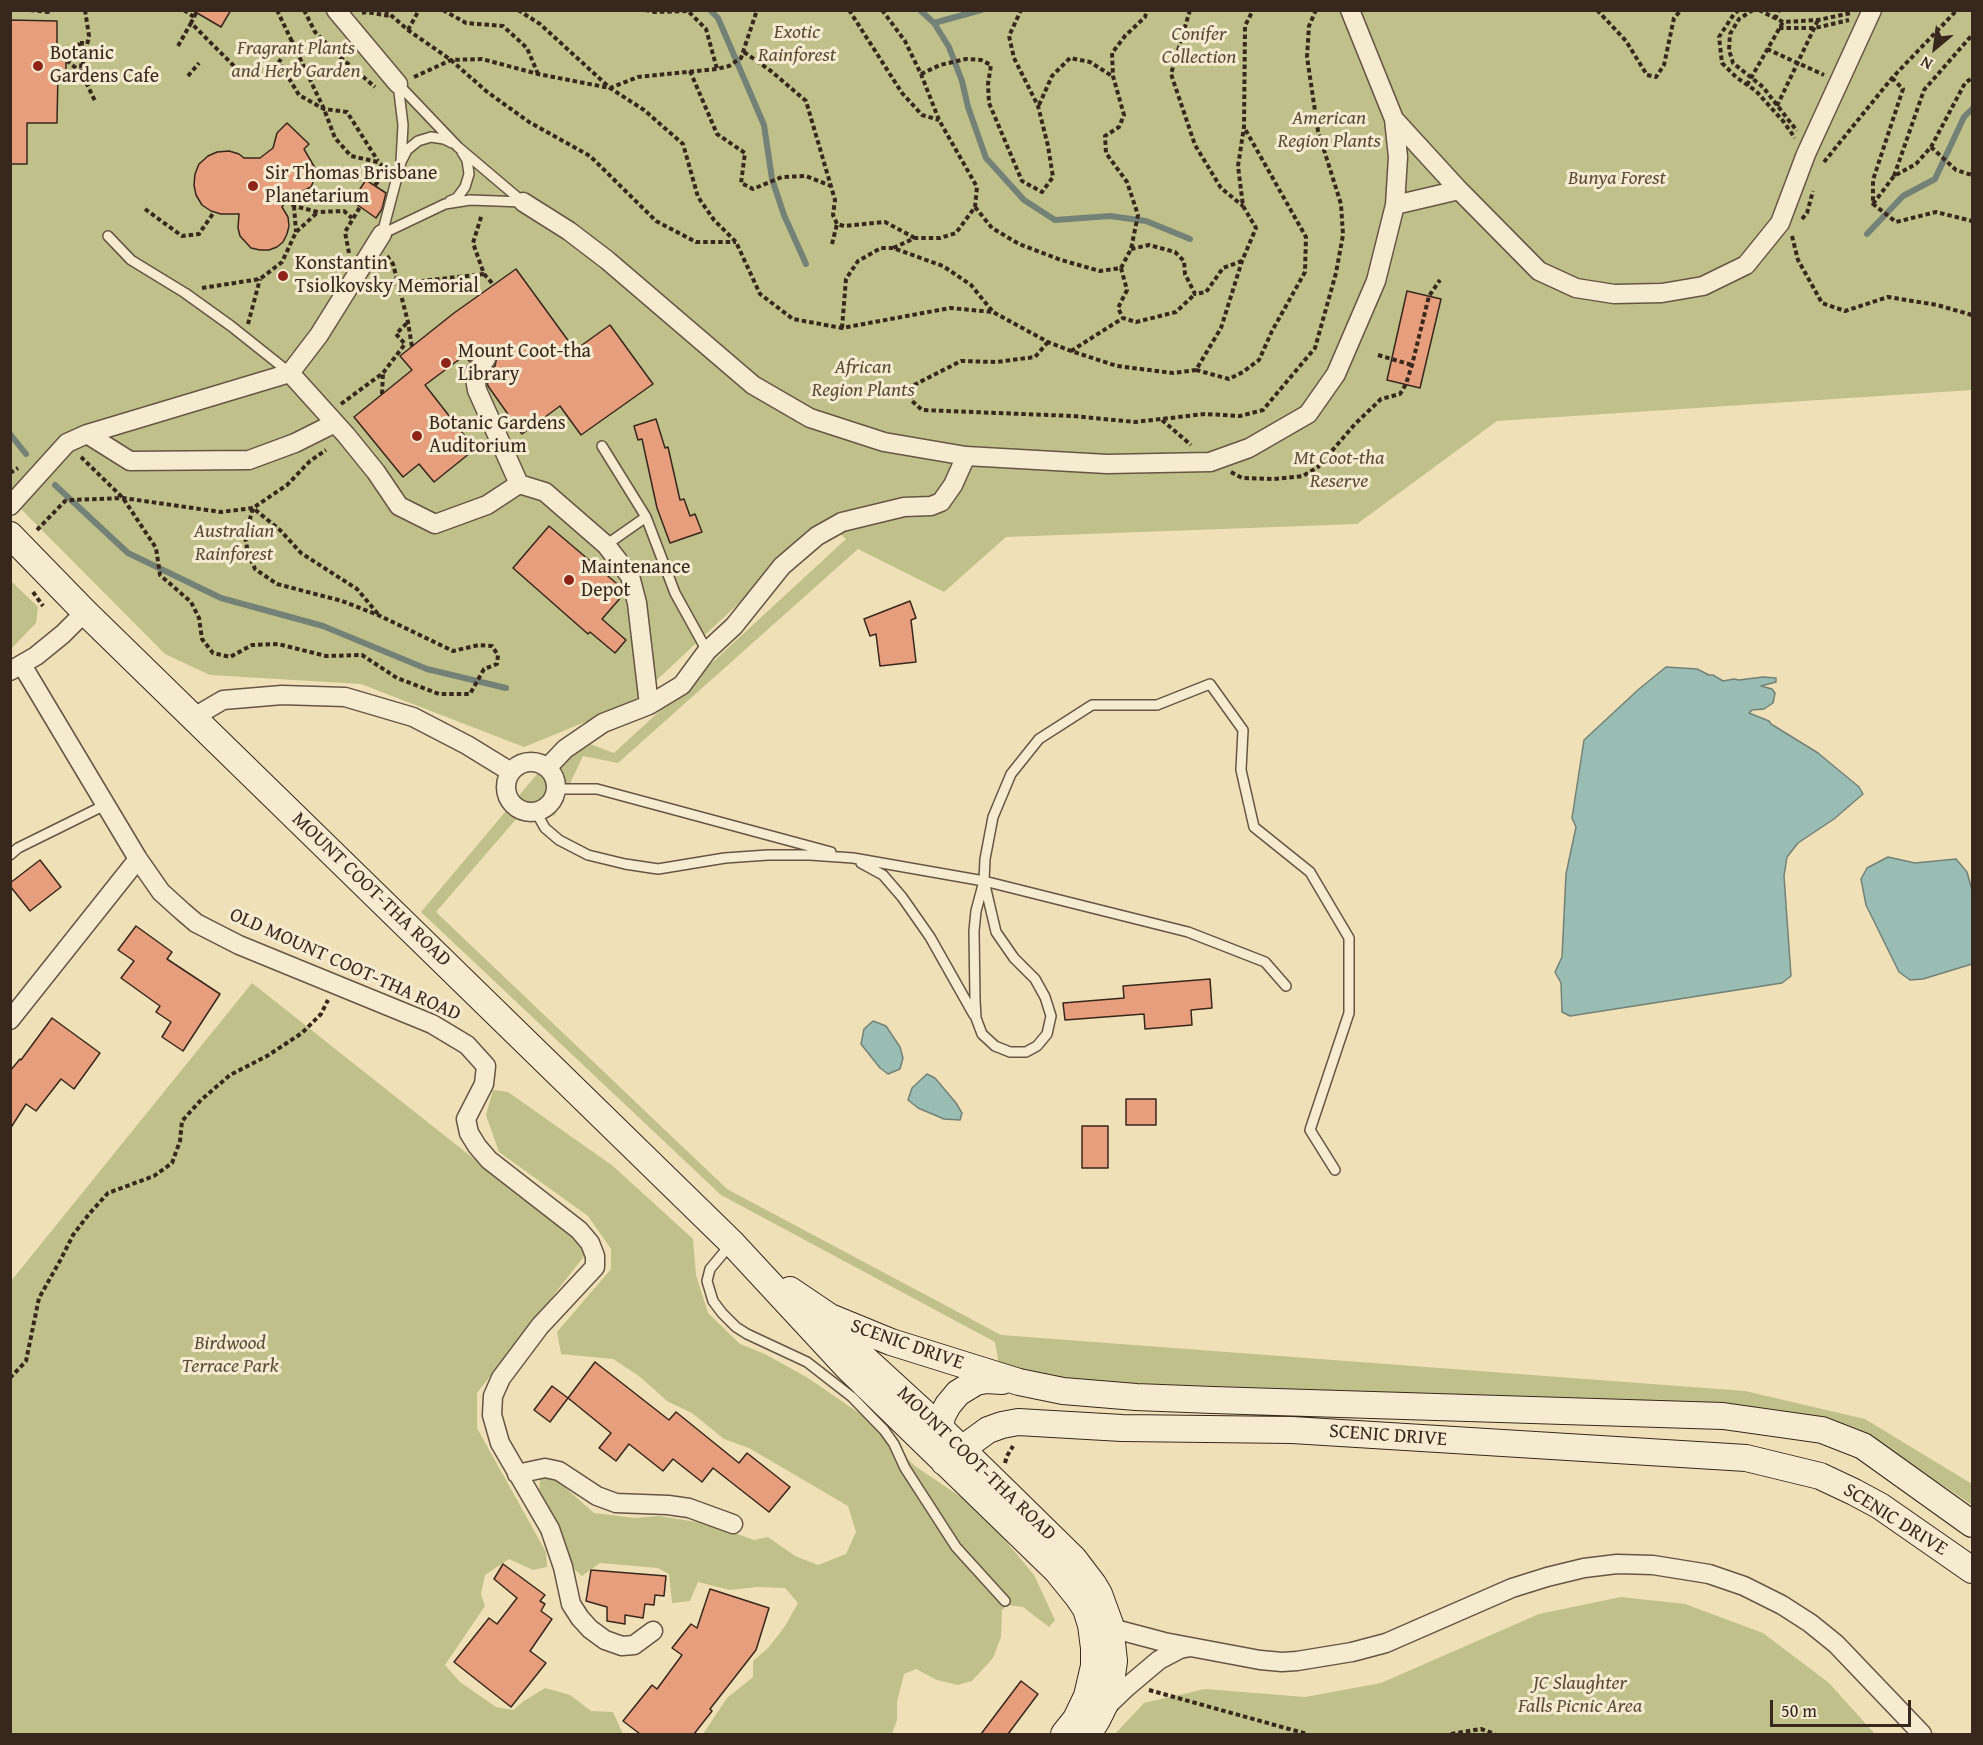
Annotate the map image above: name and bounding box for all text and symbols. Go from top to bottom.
north arrow [1905,18,1965,78]
park label: Exotic Rainforest [758,21,836,68]
park label: Conifer Collection [1162,23,1236,70]
park label: Fragrant Plants and Herb Garden [231,37,361,84]
place label: Botanic Gardens Cafe [50,42,159,89]
text: N [1916,51,1937,77]
marker: Botanic Gardens Cafe [31,59,45,73]
park label: American Region Plants [1277,107,1381,154]
place label: Sir Thomas Brisbane Planetarium [265,162,437,209]
park label: Bunya Forest [1568,167,1666,191]
marker: Sir Thomas Brisbane Planetarium [246,179,260,193]
place label: Konstantin Tsiolkovsky Memorial [295,252,479,299]
marker: Konstantin Tsiolkovsky Memorial [276,269,290,283]
place label: Mount Coot-tha Library [458,340,591,387]
marker: Mount Coot-tha Library [439,356,453,370]
park label: African Region Plants [811,356,915,403]
place label: Botanic Gardens Auditorium [429,412,566,459]
marker: Botanic Gardens Auditorium [410,429,424,443]
park label: Mt Coot-tha Reserve [1294,447,1384,494]
park label: Australian Rainforest [194,520,274,567]
place label: Maintenance Depot [581,556,690,603]
marker: Maintenance Depot [562,573,576,587]
street label: MOUNT COOT-THA ROAD [286,808,456,972]
street label: OLD MOUNT COOT-THA ROAD [226,903,464,1027]
street label: SCENIC DRIVE [847,1314,967,1376]
park label: Birdwood Terrace Park [181,1332,279,1379]
street label: MOUNT COOT-THA ROAD [891,1382,1061,1546]
street label: SCENIC DRIVE [1328,1420,1448,1452]
street label: SCENIC DRIVE [1838,1478,1952,1562]
park label: JC Slaughter Falls Picnic Area [1518,1672,1642,1719]
scale bar [1773,1688,1914,1726]
text: 50 m [1781,1697,1817,1724]

